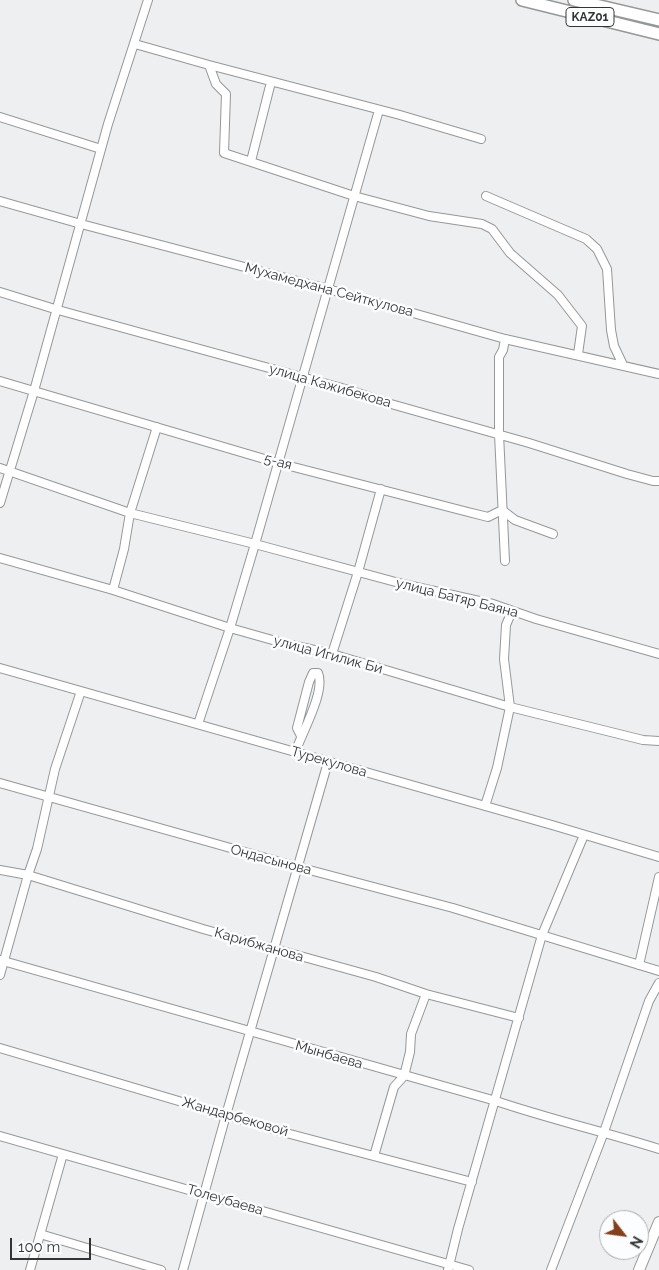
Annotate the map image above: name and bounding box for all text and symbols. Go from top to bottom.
road number: KАZ01 [566,8,614,26]
street label: Мухамедхана Сейткулова [243,259,415,321]
street label: улица Кажибекова [267,361,393,411]
street label: 5-ая [262,450,294,474]
street label: улица Батяр Баяна [394,575,520,621]
street label: улица Игилик Би [272,632,384,678]
street label: Турекулова [289,743,369,781]
street label: Ондасынова [229,841,313,879]
street label: Карибжанова [212,924,306,966]
street label: Мынбаева [293,1037,365,1073]
street label: Жандарбековой [180,1094,290,1140]
street label: Толеубаева [185,1181,265,1219]
north arrow [599,1210,649,1260]
scale bar [12,1228,94,1260]
text: N [627,1233,646,1251]
text: 100 m [18,1238,60,1256]

